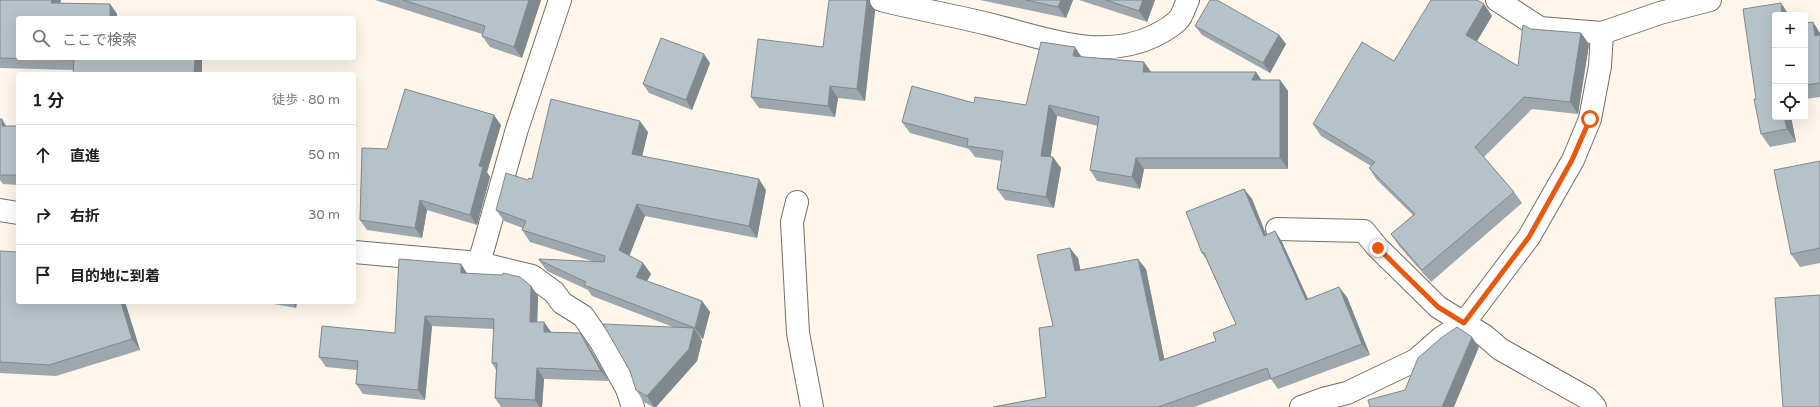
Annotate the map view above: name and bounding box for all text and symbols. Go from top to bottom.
map controls [1772,12,1808,120]
button: + [1772,12,1808,48]
search box [16,16,356,60]
icon: search [30,27,52,49]
text: ここで検索 [62,31,137,49]
button: − [1772,48,1808,84]
button: locate [1772,84,1808,120]
text: 1 分 [32,90,64,111]
text: 徒歩 · 80 m [272,92,340,108]
route start [1581,110,1599,128]
icon: ahead [32,144,54,166]
text: 直進 [70,147,100,165]
text: 50 m [308,147,340,163]
icon: right [32,204,54,226]
text: 右折 [70,207,100,225]
text: 30 m [308,207,340,223]
route end [1369,239,1387,257]
icon: arrive [32,264,54,286]
text: 目的地に到着 [70,267,160,285]

